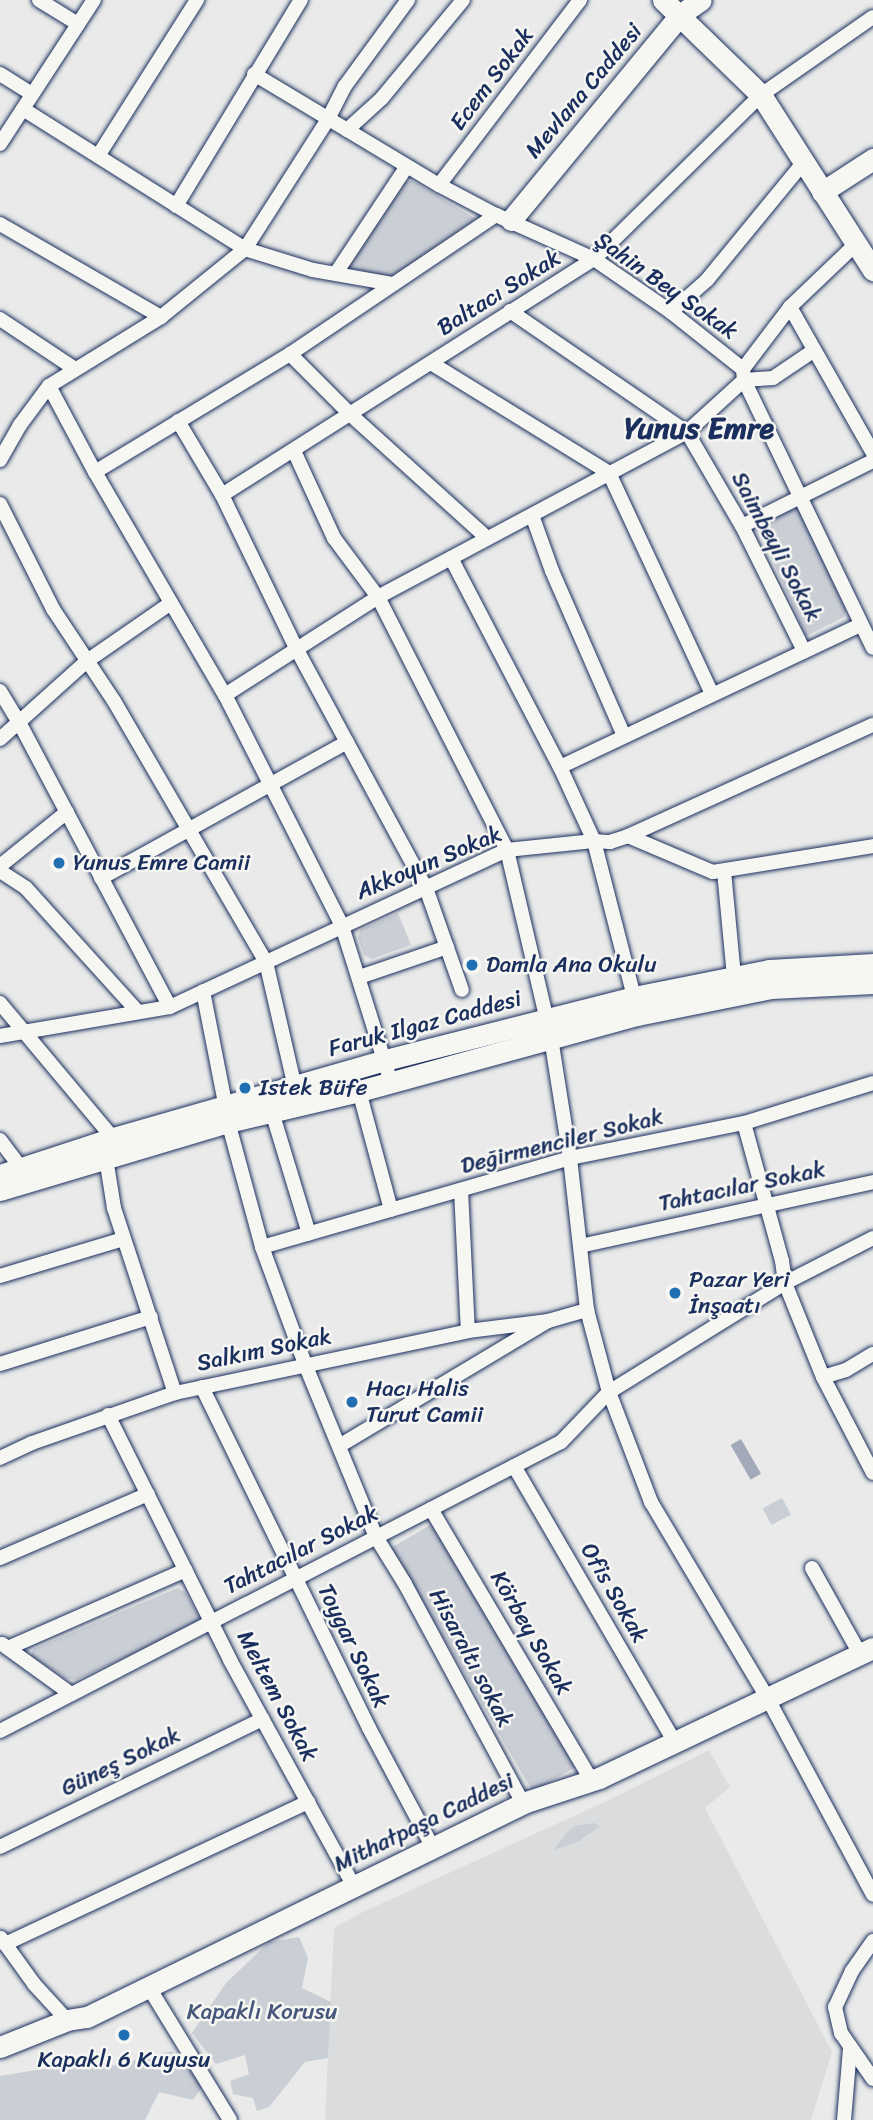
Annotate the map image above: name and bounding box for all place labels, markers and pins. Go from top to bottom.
place label: Yunus Emre Camii [73,849,251,877]
marker: Yunus Emre Camii [51,855,67,871]
place label: Damla Ana Okulu [486,951,656,979]
marker: Damla Ana Okulu [464,957,480,973]
place label: Istek Büfe [259,1074,368,1102]
marker: Istek Büfe [237,1080,253,1096]
place label: Pazar Yeri İnşaatı [689,1266,790,1320]
marker: Pazar Yeri İnşaatı [667,1285,683,1301]
place label: Hacı Halis Turut Camii [366,1375,483,1429]
marker: Hacı Halis Turut Camii [344,1394,360,1410]
marker: Kapaklı 6 Kuyusu [116,2027,132,2043]
place label: Kapaklı 6 Kuyusu [38,2046,210,2074]

